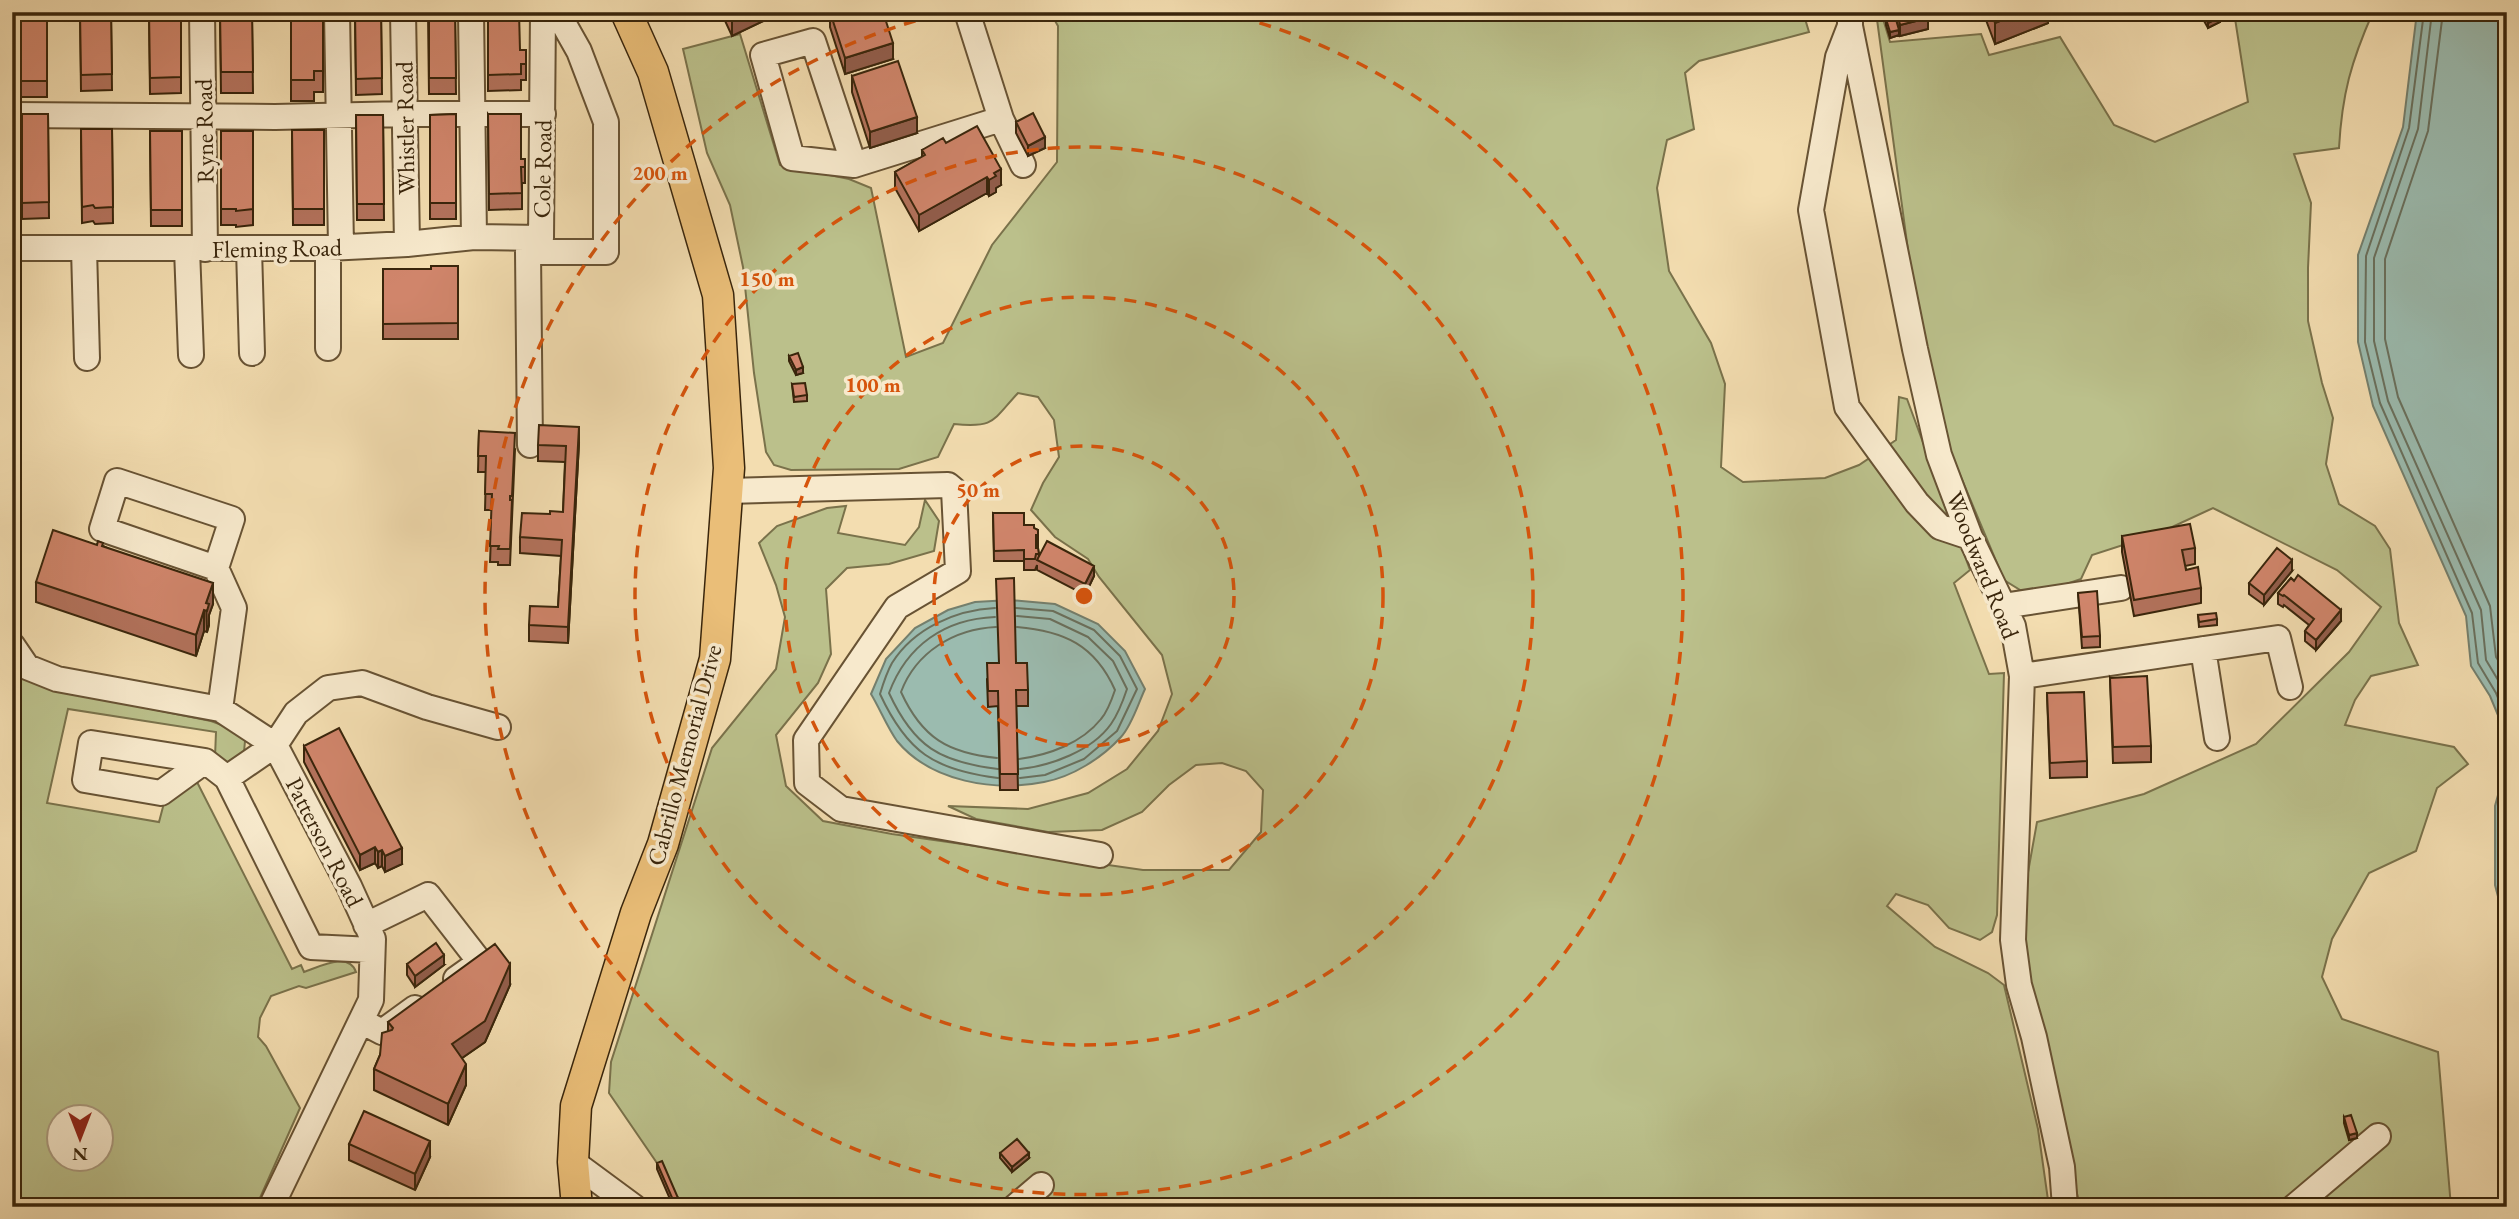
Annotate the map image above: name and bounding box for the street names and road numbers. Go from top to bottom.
street label: Whistler Road [388,60,422,195]
street label: Ryne Road [188,78,220,184]
street label: Cole Road [526,119,558,219]
street label: Fleming Road [212,231,343,265]
street label: Woodward Road [1939,487,2027,644]
street label: Cabrillo Memorial Drive [640,641,728,869]
street label: Patterson Road [279,772,371,913]

